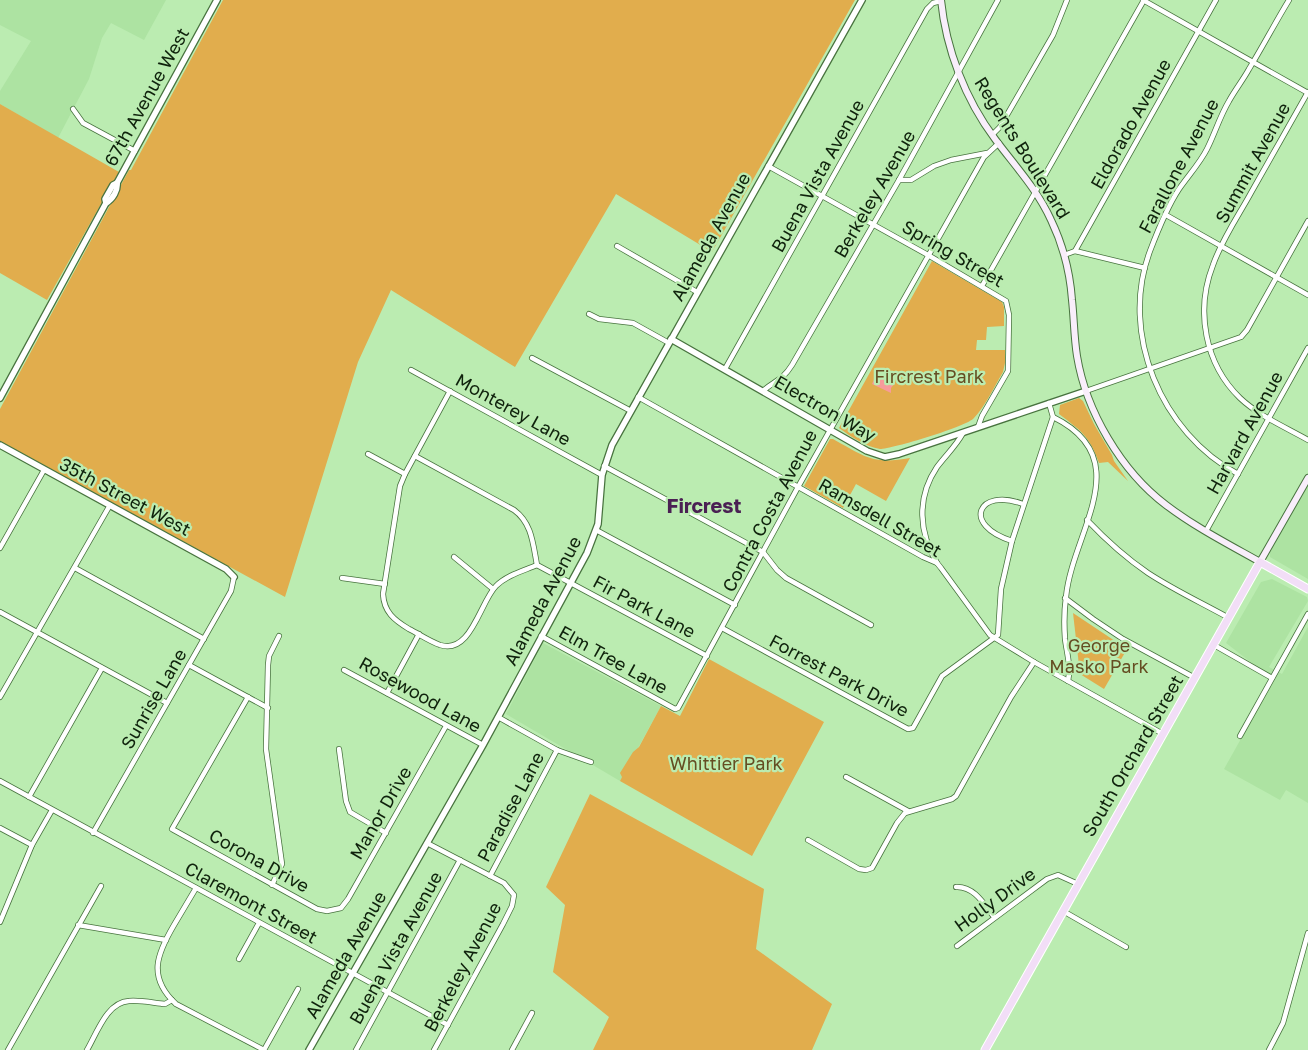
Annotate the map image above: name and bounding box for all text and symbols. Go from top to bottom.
street label: 67th Avenue West [99,23,193,170]
street label: Eldorado Avenue [1085,55,1175,192]
street label: Regents Boulevard [970,72,1075,222]
street label: Farallone Avenue [1133,94,1223,237]
street label: Buena Vista Avenue [766,95,868,256]
street label: Summit Avenue [1210,98,1294,227]
street label: Berkeley Avenue [829,126,920,261]
street label: Alameda Avenue [666,169,754,305]
street label: Spring Street [898,215,1009,291]
park label: Fircrest Park [874,365,984,387]
street label: Harvard Avenue [1201,367,1287,498]
street label: Monterey Lane [452,368,575,450]
street label: Electron Way [771,370,880,446]
street label: Contra Costa Avenue [717,426,821,595]
street label: 35th Street West [56,452,195,540]
street label: Ramsdell Street [815,473,946,561]
district label: Fircrest [667,493,741,517]
street label: Alameda Avenue [499,532,585,669]
street label: Fir Park Lane [590,570,699,642]
street label: Elm Tree Lane [555,620,672,698]
street label: Forrest Park Drive [766,629,913,721]
park label: George Masko Park [1049,634,1149,677]
street label: Sunrise Lane [116,645,191,752]
street label: Rosewood Lane [356,651,485,737]
street label: South Orchard Street [1077,671,1187,840]
street label: Paradise Lane [472,748,548,865]
park label: Whittier Park [669,752,783,774]
street label: Manor Drive [345,762,416,863]
street label: Corona Drive [206,824,313,897]
street label: Claremont Street [181,857,322,948]
street label: Holly Drive [950,862,1039,936]
street label: Buena Vista Avenue [344,867,446,1028]
street label: Alameda Avenue [300,887,390,1022]
street label: Berkeley Avenue [419,898,506,1035]

